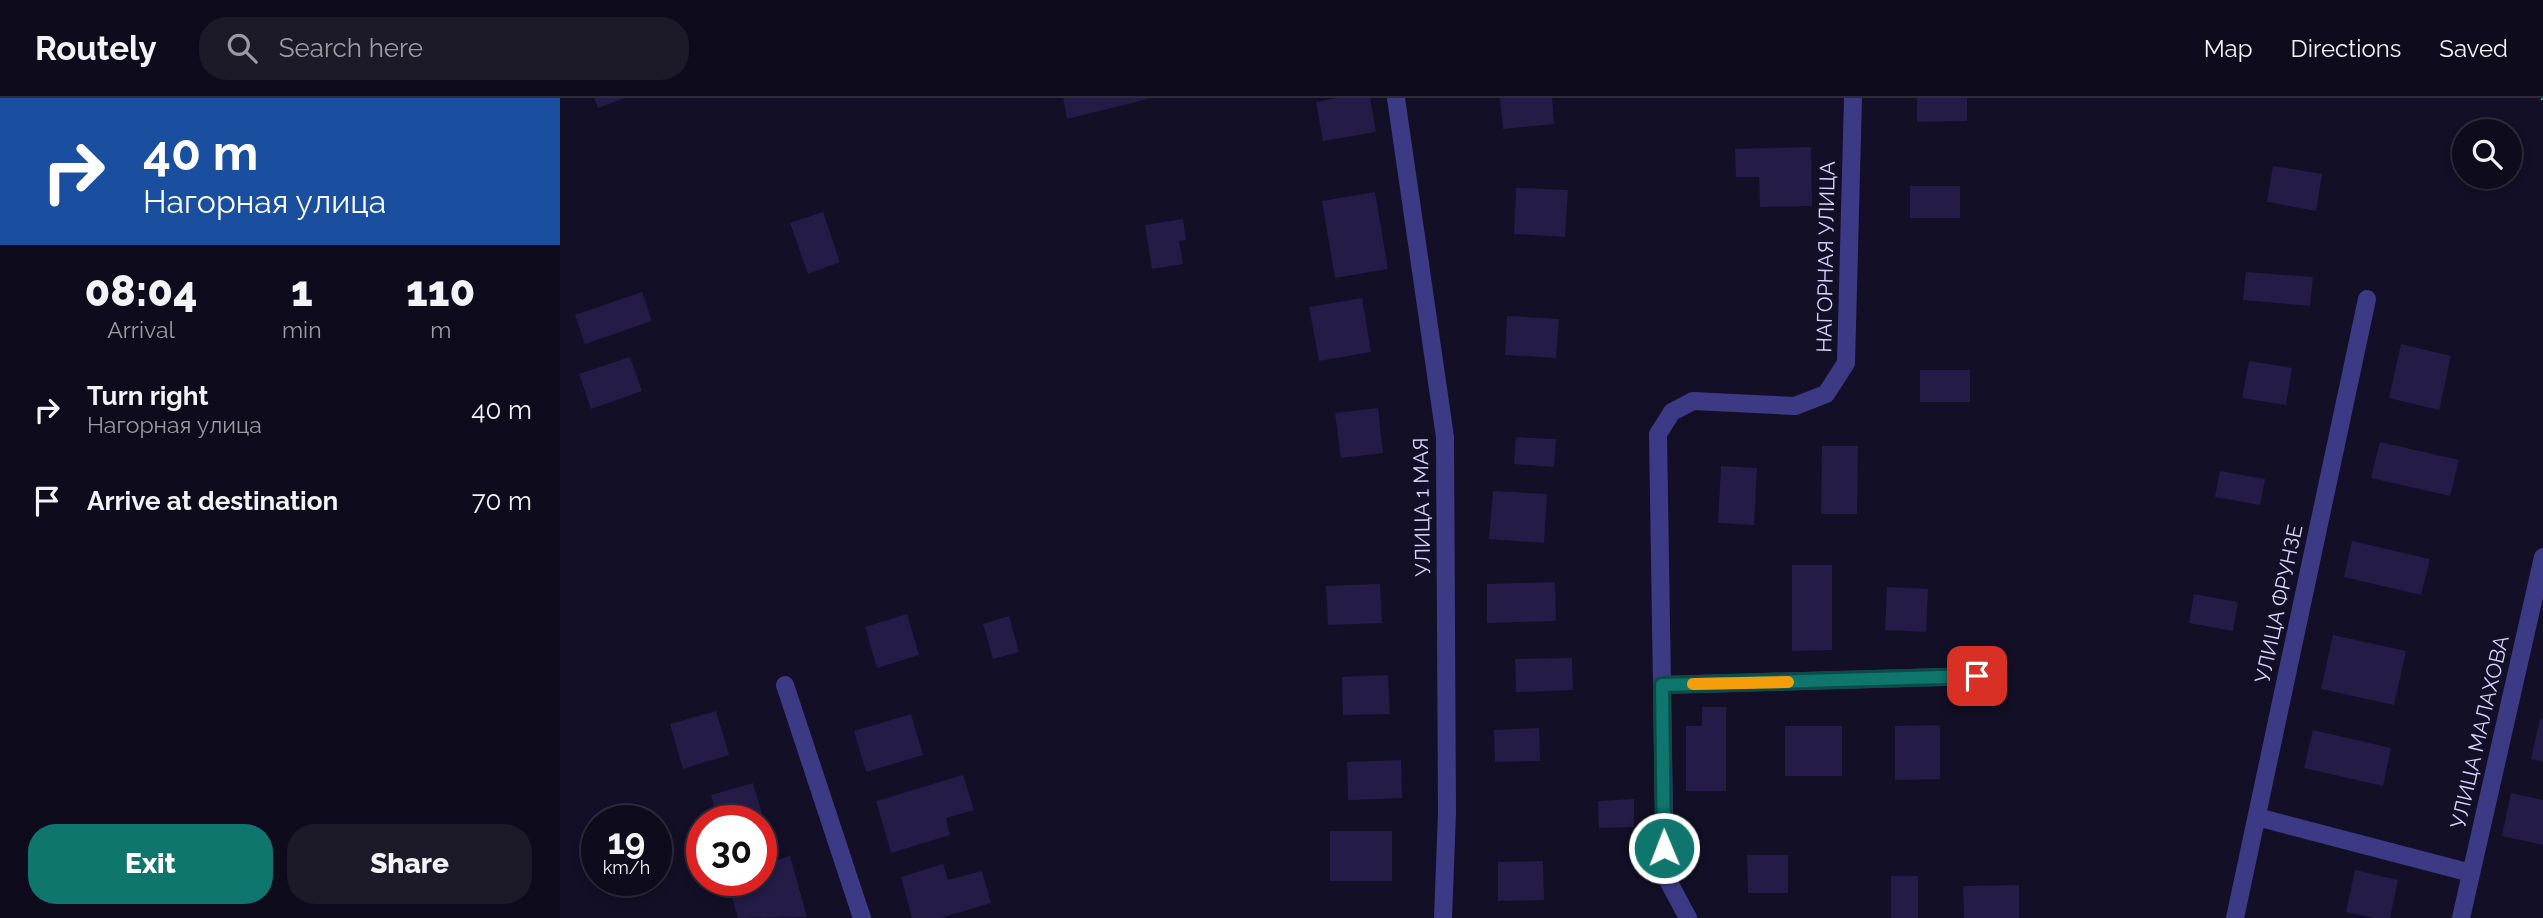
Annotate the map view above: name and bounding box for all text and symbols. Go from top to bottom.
search box [199,17,689,80]
text: Routely [35,29,157,68]
icon: search [223,29,261,67]
text: Search here [279,33,423,63]
text: Map [2204,34,2253,63]
text: Directions [2291,34,2401,63]
text: Saved [2439,34,2508,63]
map controls [2452,119,2522,189]
button: search [2452,119,2522,189]
text: 40 m [143,124,258,181]
icon: right [28,126,119,217]
street label: НАГОРНАЯ УЛИЦА [1811,161,1840,353]
text: Нагорная улица [143,183,386,220]
text: 08:04 [85,267,197,316]
text: 1 [291,267,313,316]
text: 110 [406,267,475,316]
text: Arrival [107,316,175,343]
text: min [282,316,322,343]
text: m [430,316,451,343]
text: Turn right [87,381,208,411]
icon: right [28,391,66,429]
text: 40 m [471,395,532,425]
text: Нагорная улица [87,411,262,438]
street label: УЛИЦА 1 МАЯ [1408,437,1435,577]
icon: arrive [28,482,66,520]
text: Arrive at destination [87,486,338,516]
text: 70 m [472,486,532,516]
street label: УЛИЦА ФРУНЗЕ [2250,522,2307,685]
street label: УЛИЦА МАЛАХОВА [2445,633,2514,831]
pin [1947,646,2007,706]
icon: arrive [1958,657,1996,695]
speed limit sign: 30 [686,805,777,896]
position arrow [1627,811,1701,885]
text: 19 [608,821,645,862]
button: Exit [28,824,273,904]
button: Share [287,824,532,904]
text: km/h [603,857,650,878]

